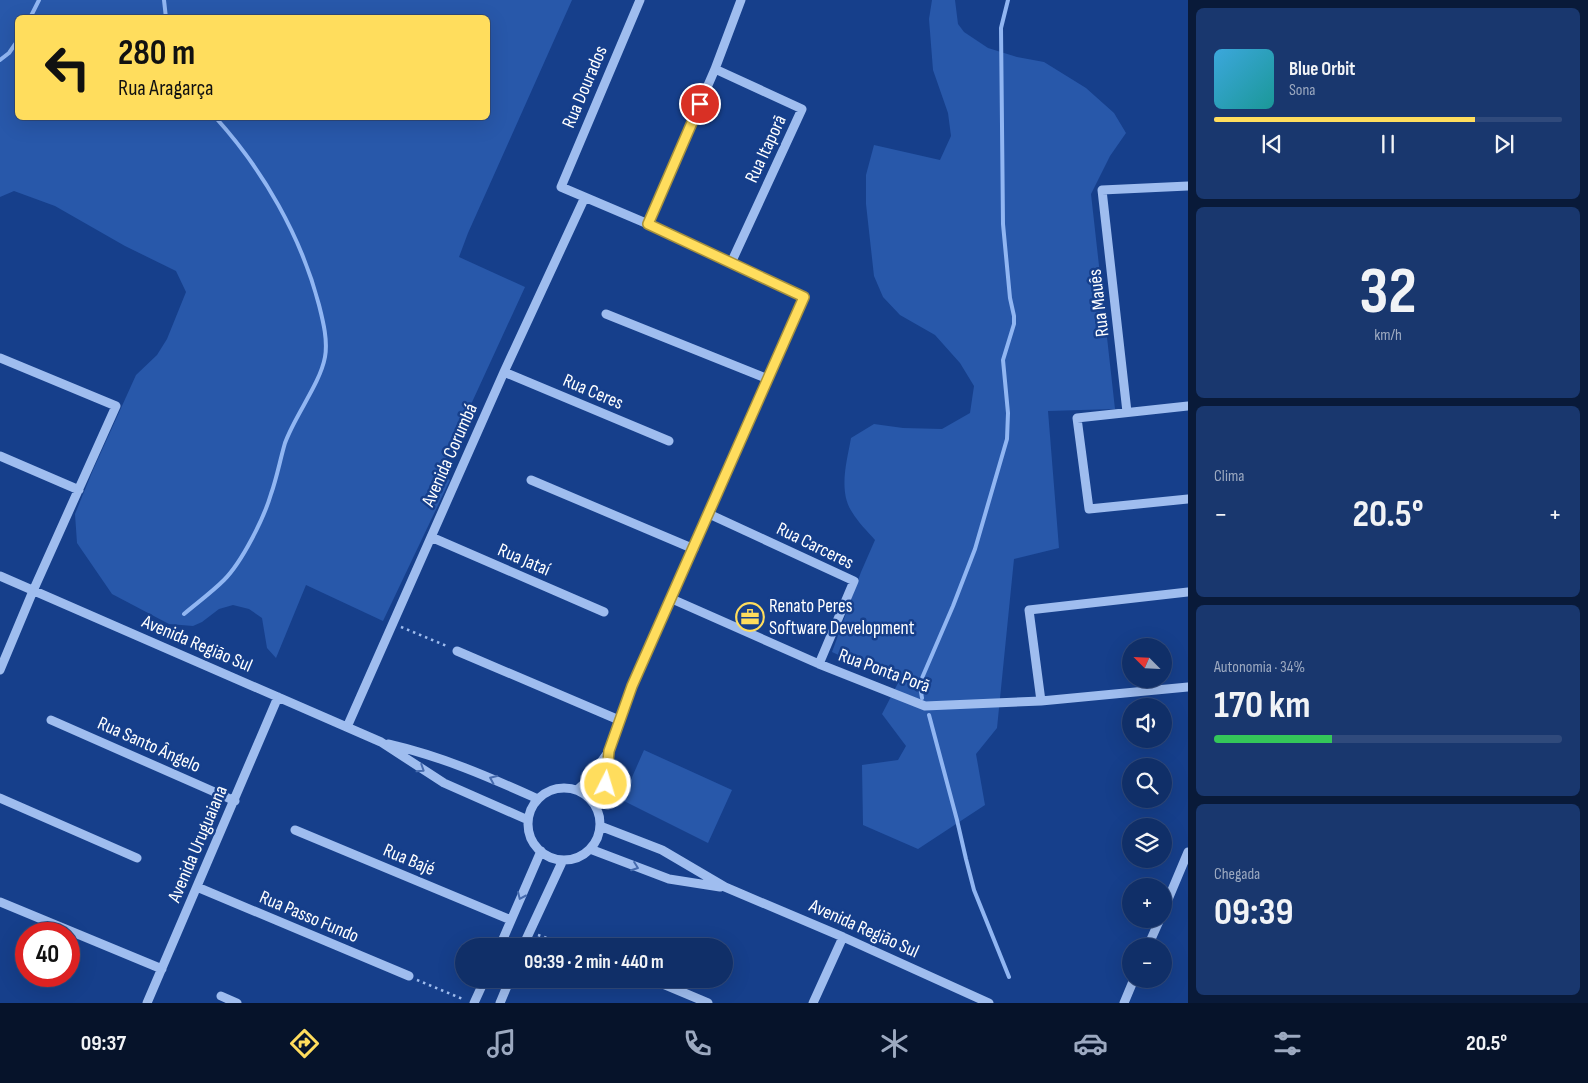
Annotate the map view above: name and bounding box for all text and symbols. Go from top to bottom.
text: 280 m [118,32,195,75]
icon: left [35,35,100,100]
street label: Rua Dourados [557,42,613,132]
text: Blue Orbit [1289,58,1355,81]
text: Rua Aragarça [118,75,214,102]
text: Sona [1289,81,1316,100]
pin [679,83,721,125]
icon: arrive [686,90,714,118]
street label: Rua Itaporã [740,111,792,187]
icon: previous [1258,130,1286,158]
icon: pause [1374,130,1402,158]
icon: next [1490,130,1518,158]
text: 32 [1359,254,1417,332]
street label: Rua Mauês [1083,268,1115,338]
text: km/h [1374,326,1402,345]
street label: Rua Ceres [559,369,627,415]
street label: Avenida Corumbá [417,400,483,511]
text: Clima [1214,467,1244,486]
text: 20.5° [1352,492,1424,537]
text: − [1214,498,1228,531]
text: + [1548,498,1562,531]
street label: Rua Carceres [773,517,858,575]
street label: Rua Jataí [494,539,554,581]
place label: Renato Peres Software Development [769,595,915,640]
office icon: Renato Peres Software Development [735,602,765,632]
street label: Avenida Região Sul [137,610,256,678]
north arrow [1122,638,1172,688]
map controls [1122,638,1172,988]
street label: Rua Ponta Porã [835,644,933,698]
text: Autonomia · 34% [1214,658,1305,677]
text: 170 km [1214,683,1310,728]
button: sound [1122,698,1172,748]
street label: Rua Santo Ângelo [94,712,204,778]
position arrow [579,757,631,809]
button: search [1122,758,1172,808]
one-way arrow [416,762,425,772]
one-way arrow [489,775,498,786]
street label: Avenida Uruguaiana [163,782,233,907]
button: layers [1122,818,1172,868]
street label: Rua Bajé [380,839,438,881]
one-way arrow [630,861,639,871]
text: Chegada [1214,865,1260,884]
button: + [1122,878,1172,928]
street label: Rua Passo Fundo [256,886,362,948]
text: 09:39 [1214,890,1294,935]
one-way arrow [517,891,528,900]
street label: Avenida Região Sul [805,894,922,963]
speed limit sign: 40 [15,922,80,987]
button: − [1122,938,1172,988]
text: 09:39 · 2 min · 440 m [524,951,664,974]
icon: directions [287,1026,322,1061]
icon: music [484,1026,519,1061]
icon: phone [680,1026,715,1061]
icon: climate [877,1026,912,1061]
icon: car [1073,1026,1108,1061]
icon: filters [1270,1026,1305,1061]
text: 09:37 [81,1030,126,1057]
text: 20.5° [1466,1030,1507,1057]

